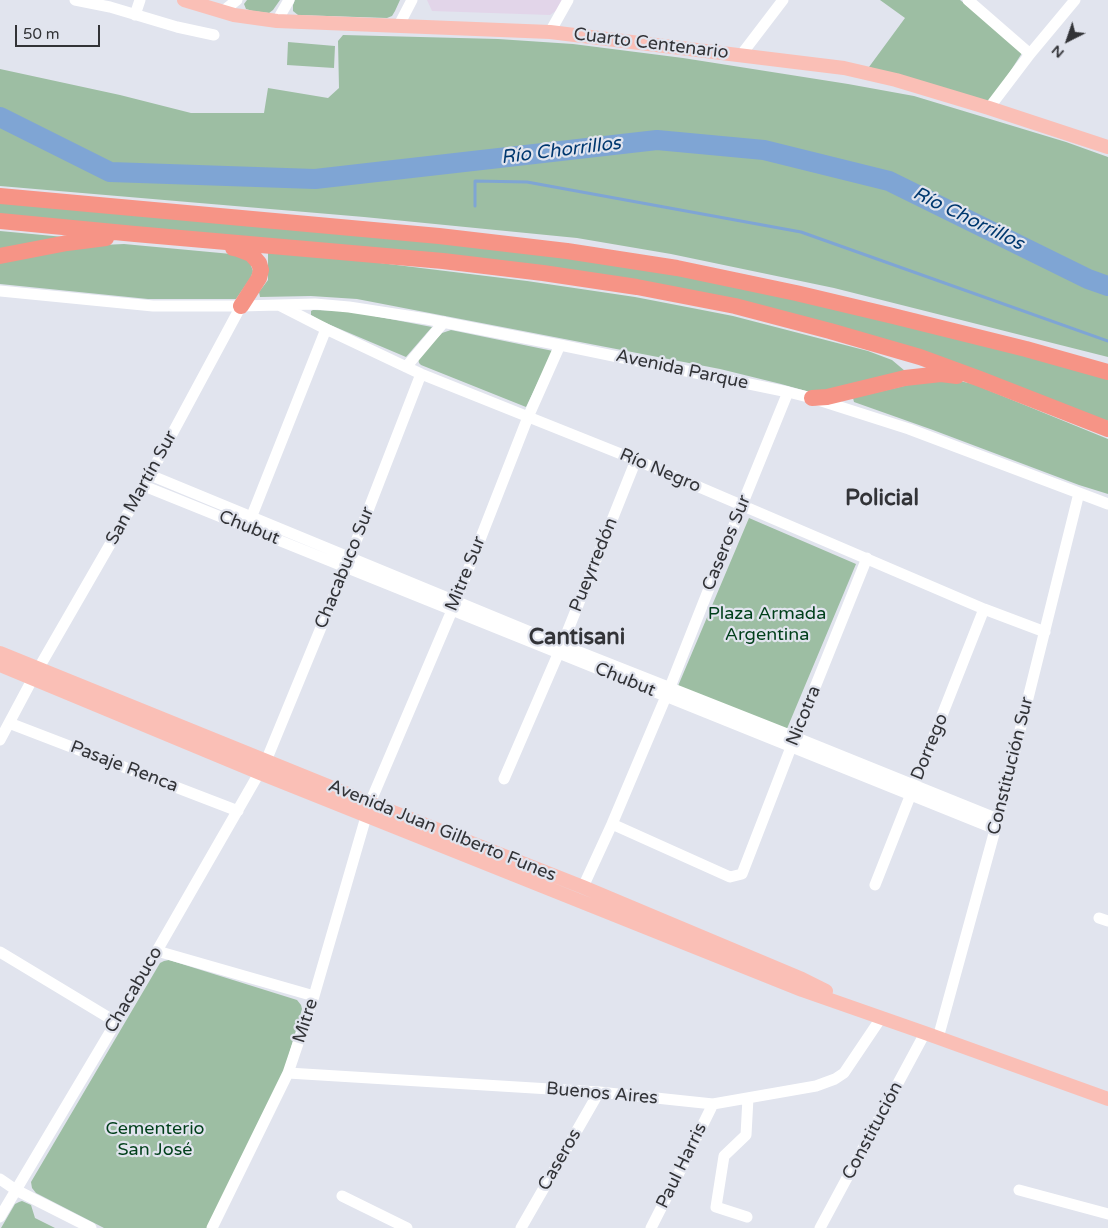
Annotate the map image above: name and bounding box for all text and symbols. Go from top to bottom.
scale bar [18,15,102,47]
north arrow [1043,15,1093,65]
street label: Cuarto Centenario [572,24,730,64]
text: 50 m [23,25,60,43]
text: N [1048,42,1068,62]
water label: Río Chorrillos [500,132,622,170]
water label: Río Chorrillos [909,182,1027,256]
street label: Avenida Parque [614,345,750,395]
street label: San Martín Sur [102,427,182,549]
street label: Río Negro [616,444,704,498]
district label: Policial [845,486,919,512]
street label: Caseros Sur [698,492,756,594]
street label: Chacabuco Sur [311,504,379,632]
street label: Chubut [215,506,283,550]
street label: Pueyrredón [565,515,623,615]
street label: Mitre Sur [441,533,491,615]
park label: Plaza Armada Argentina [708,603,826,646]
district label: Cantisani [529,625,625,651]
street label: Chubut [591,658,659,702]
street label: Nicotra [782,683,826,749]
street label: Constitución Sur [983,695,1039,837]
street label: Dorrego [907,710,953,784]
street label: Pasaje Renca [67,737,181,797]
street label: Avenida Juan Gilberto Funes [325,775,559,887]
street label: Chacabuco [101,943,167,1037]
street label: Mitre [289,996,323,1046]
street label: Buenos Aires [545,1078,659,1110]
street label: Constitución [838,1078,908,1184]
park label: Cementerio San José [105,1118,205,1160]
street label: Paul Harris [652,1120,712,1212]
street label: Caseros [534,1125,586,1195]

